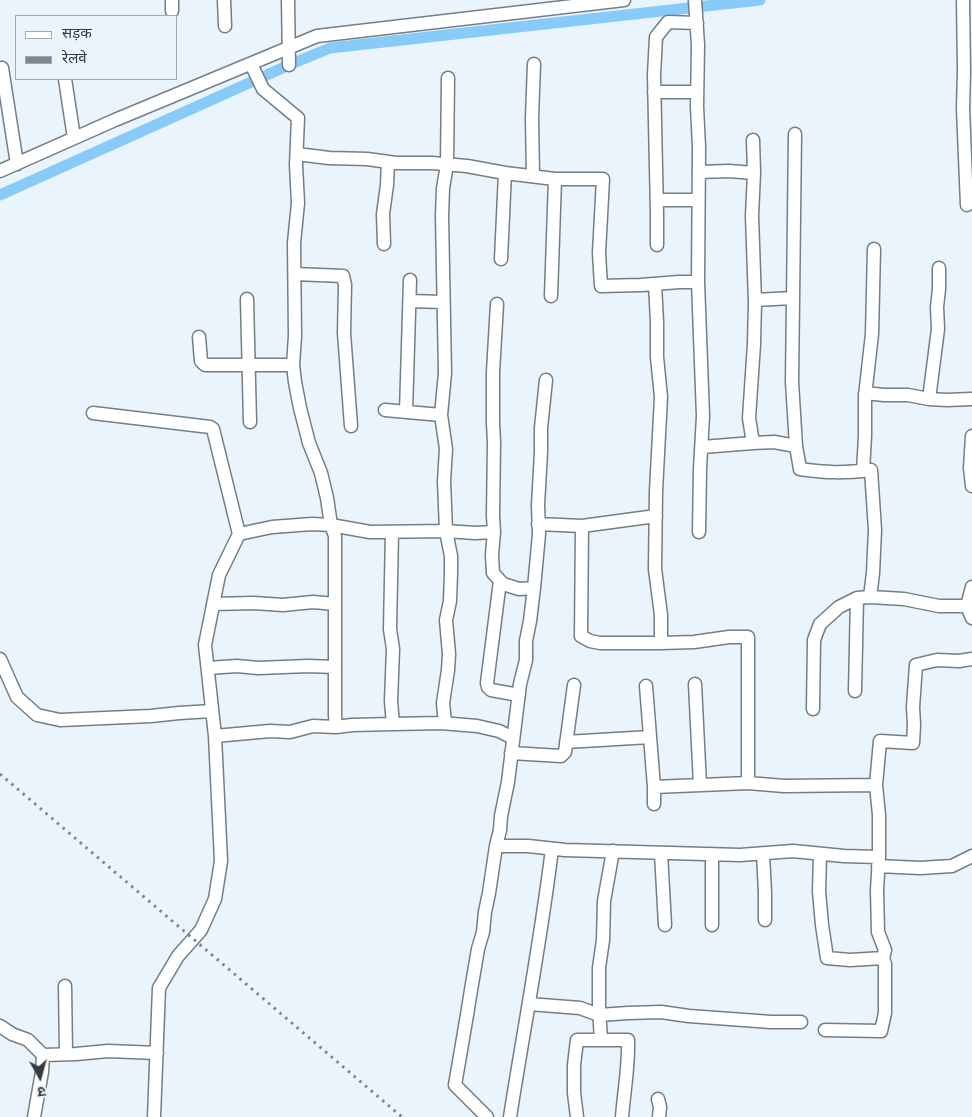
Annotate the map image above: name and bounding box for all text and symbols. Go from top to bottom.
legend [15,15,178,80]
text: सड़क [62,25,92,41]
text: रेलवे [62,50,87,66]
north arrow [15,1052,65,1102]
text: उ [37,1083,47,1100]

